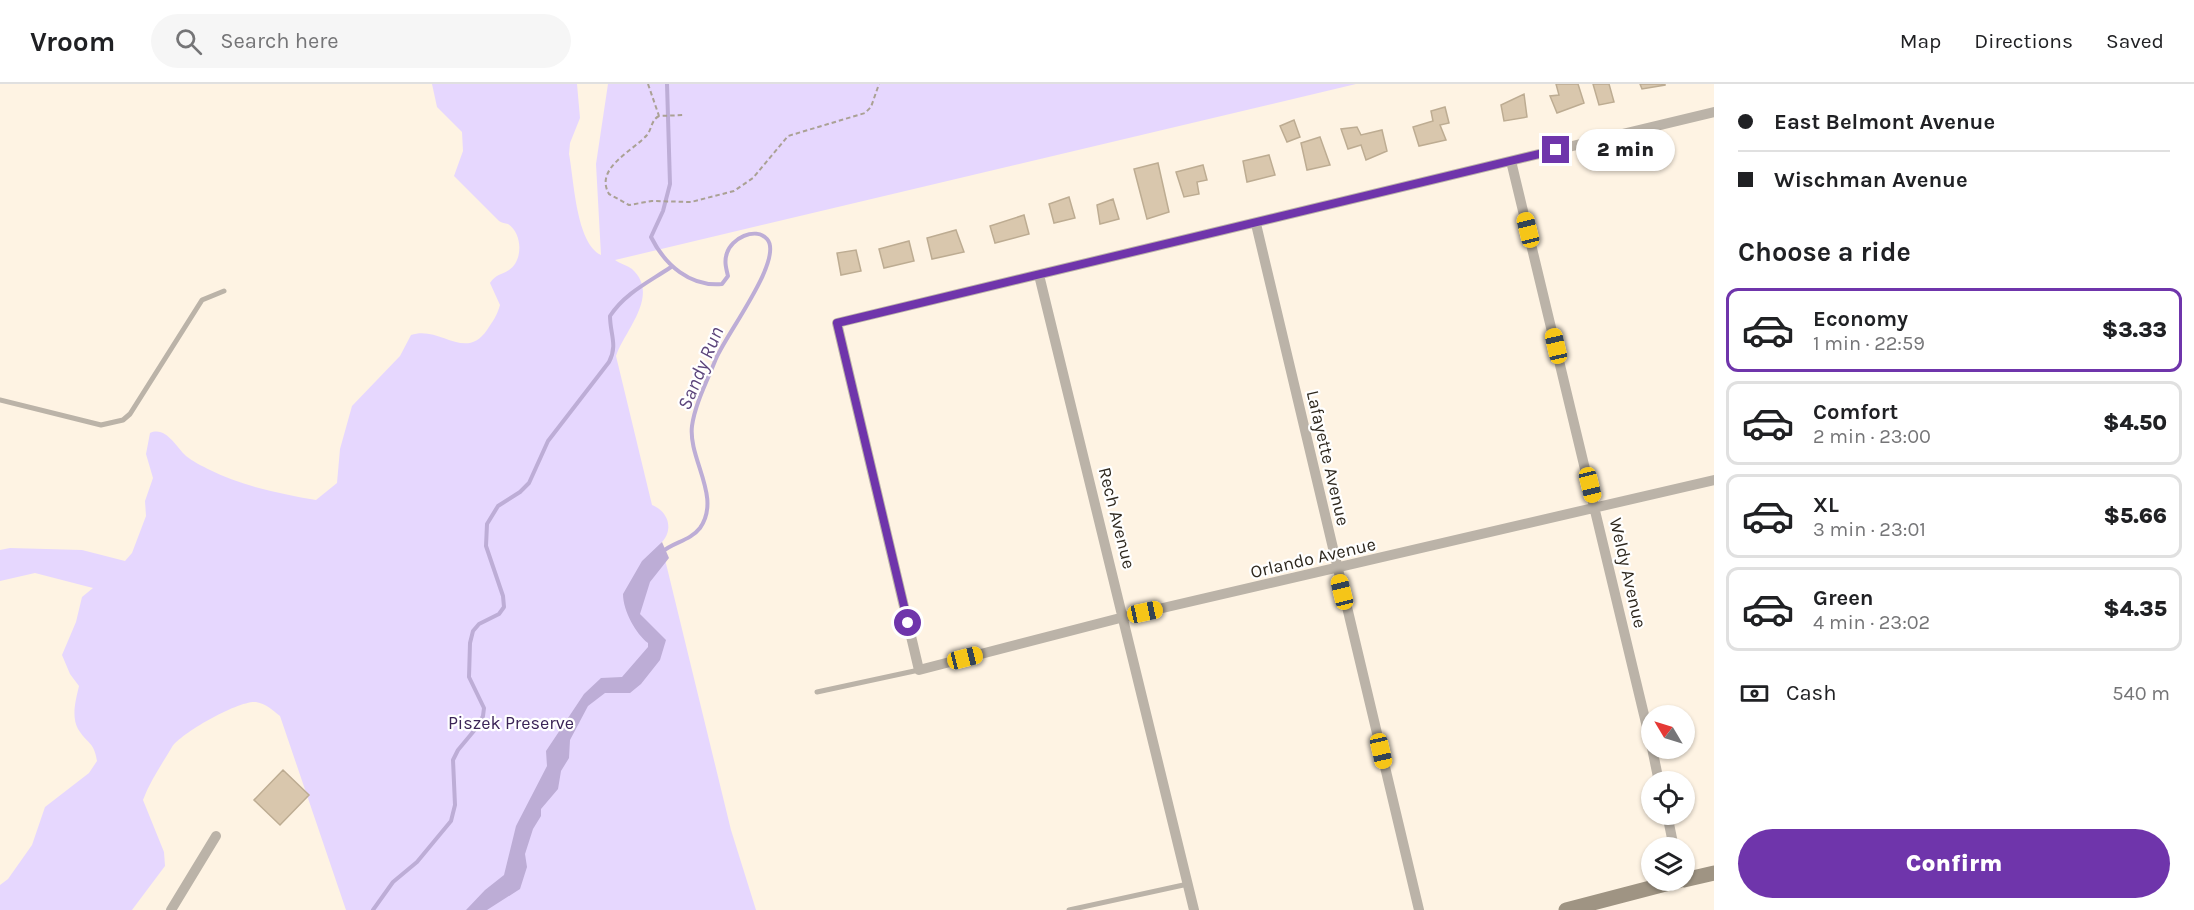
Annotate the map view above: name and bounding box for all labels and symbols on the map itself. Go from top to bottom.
callout: 2 min [1577,129,1676,171]
route end [1542,136,1569,163]
car [1515,210,1541,250]
water label: Sandy Run [673,323,728,413]
car [1543,326,1569,366]
street label: Lafayette Avenue [1302,388,1354,528]
street label: Rech Avenue [1094,465,1140,571]
car [1577,465,1603,505]
street label: Weldy Avenue [1605,516,1651,630]
street label: Orlando Avenue [1248,533,1378,583]
car [1329,572,1355,612]
car [1126,599,1164,625]
route start [894,609,921,636]
car [945,645,985,671]
north arrow [1641,705,1695,759]
park label: Piszek Preserve [448,712,574,734]
car [1368,731,1394,771]

